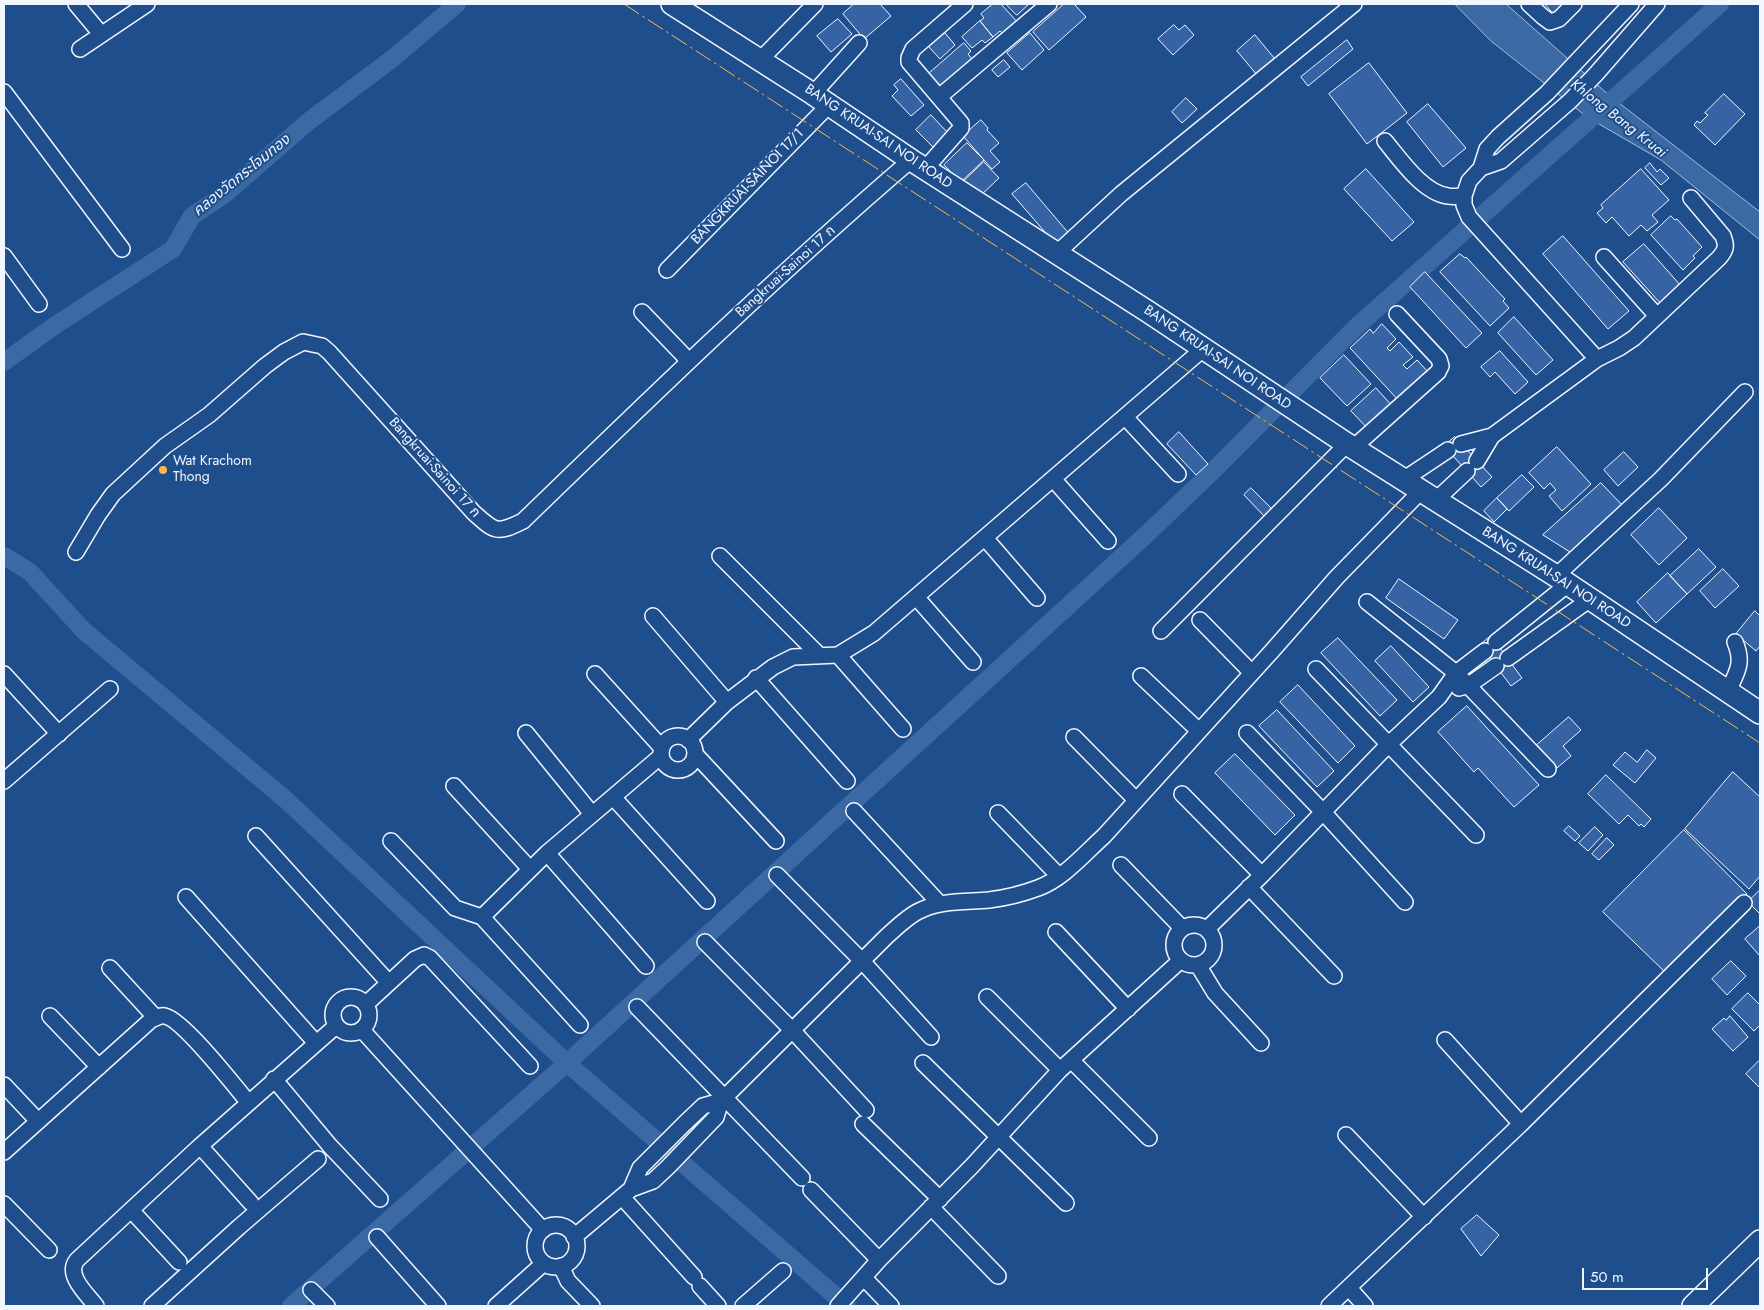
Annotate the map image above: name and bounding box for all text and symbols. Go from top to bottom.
water label: Khlong Bang Kruai [1566,76,1670,162]
street label: BANG KRUAI-SAI NOI ROAD [801,81,955,193]
street label: BANGKRUAI-SAINOI 17/1 [688,126,808,248]
water label: คลองวัดกระโจมทอง [190,131,294,221]
street label: Bangkruai-Sainoi 17 ก [733,223,839,321]
street label: BANG KRUAI-SAI NOI ROAD [1140,302,1294,414]
street label: Bangkruai-Sainoi 17 ก [385,415,483,521]
place label: Wat Krachom Thong [173,454,252,487]
marker: Wat Krachom Thong [157,464,169,476]
street label: BANG KRUAI-SAI NOI ROAD [1478,524,1634,632]
scale bar [1584,1258,1710,1290]
text: 50 m [1590,1266,1624,1288]

